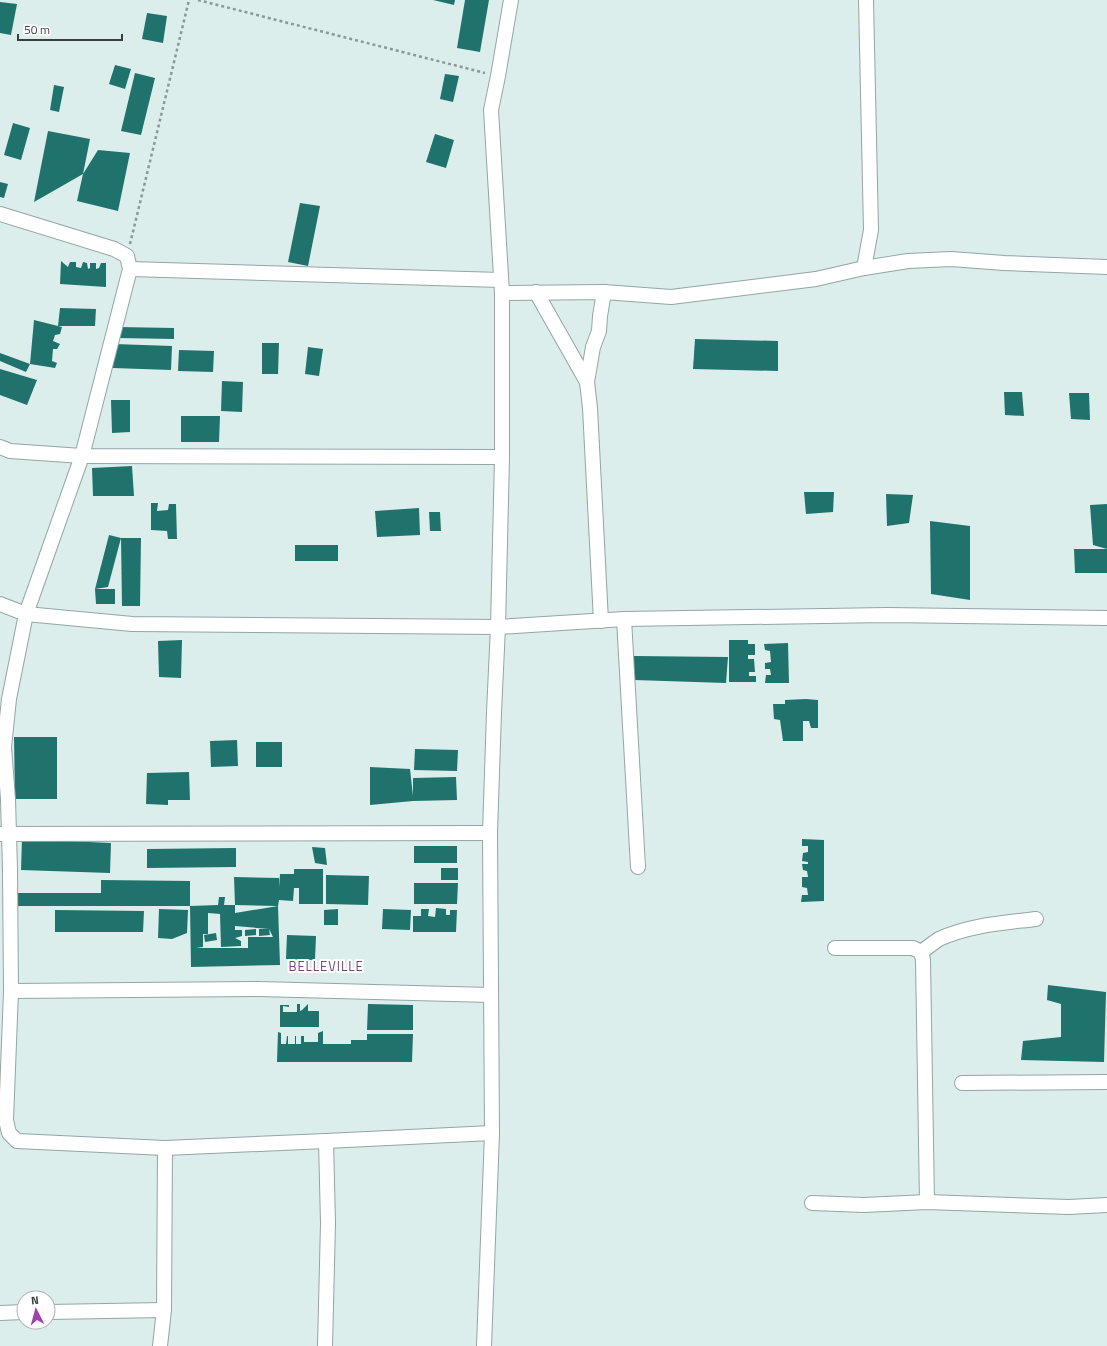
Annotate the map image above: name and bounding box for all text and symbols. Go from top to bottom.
scale bar [18,16,122,42]
text: 50 m [24,20,50,39]
district label: BELLEVILLE [288,956,364,976]
north arrow [16,1290,56,1330]
text: N [30,1292,40,1308]

